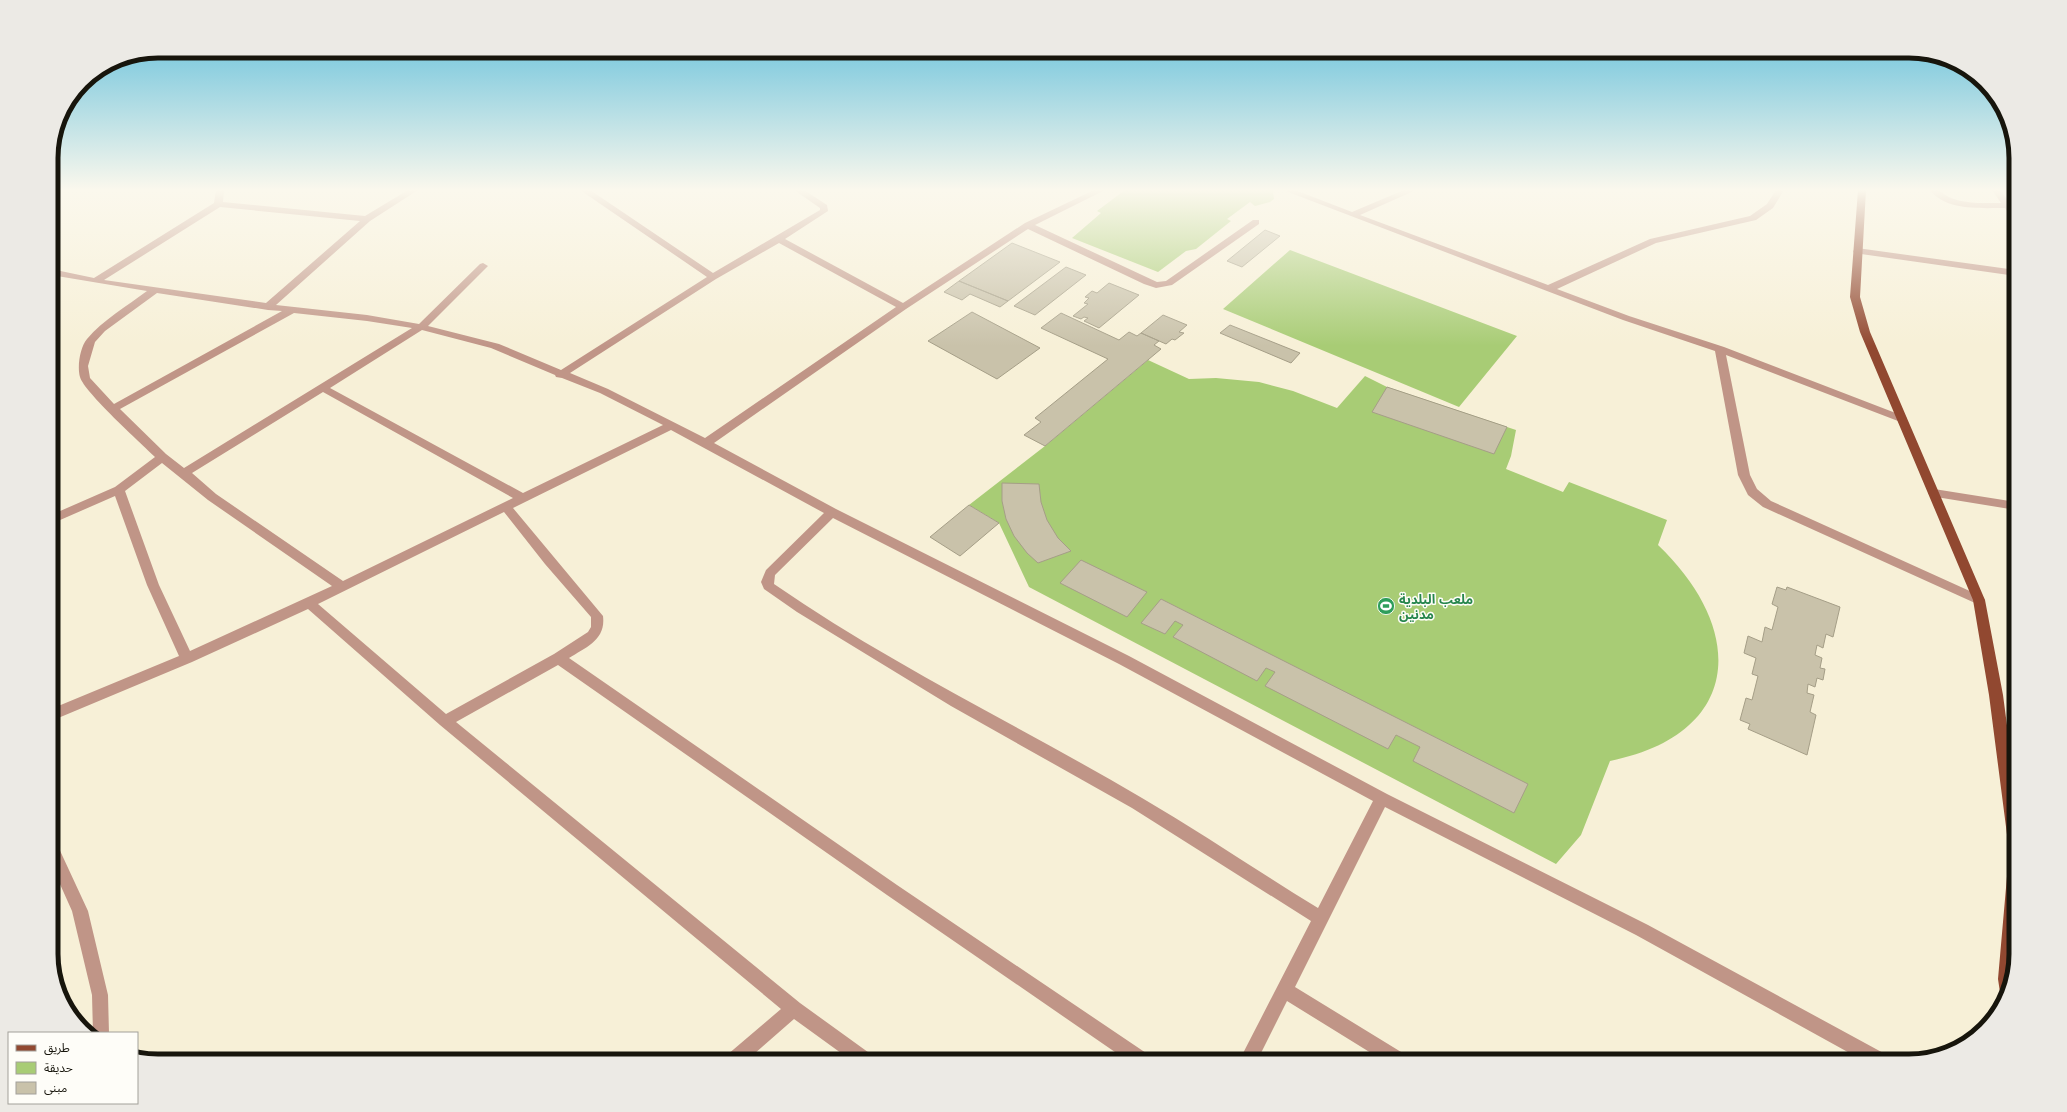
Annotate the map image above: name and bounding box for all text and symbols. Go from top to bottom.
place label: ملعب البلدية مدنين [1399,592,1473,622]
sports icon: ملعب البلدية مدنين [1376,596,1396,616]
legend [8,1032,138,1104]
text: طريق [44,1041,70,1056]
text: حديقة [44,1061,73,1075]
text: مبنى [44,1081,67,1095]

